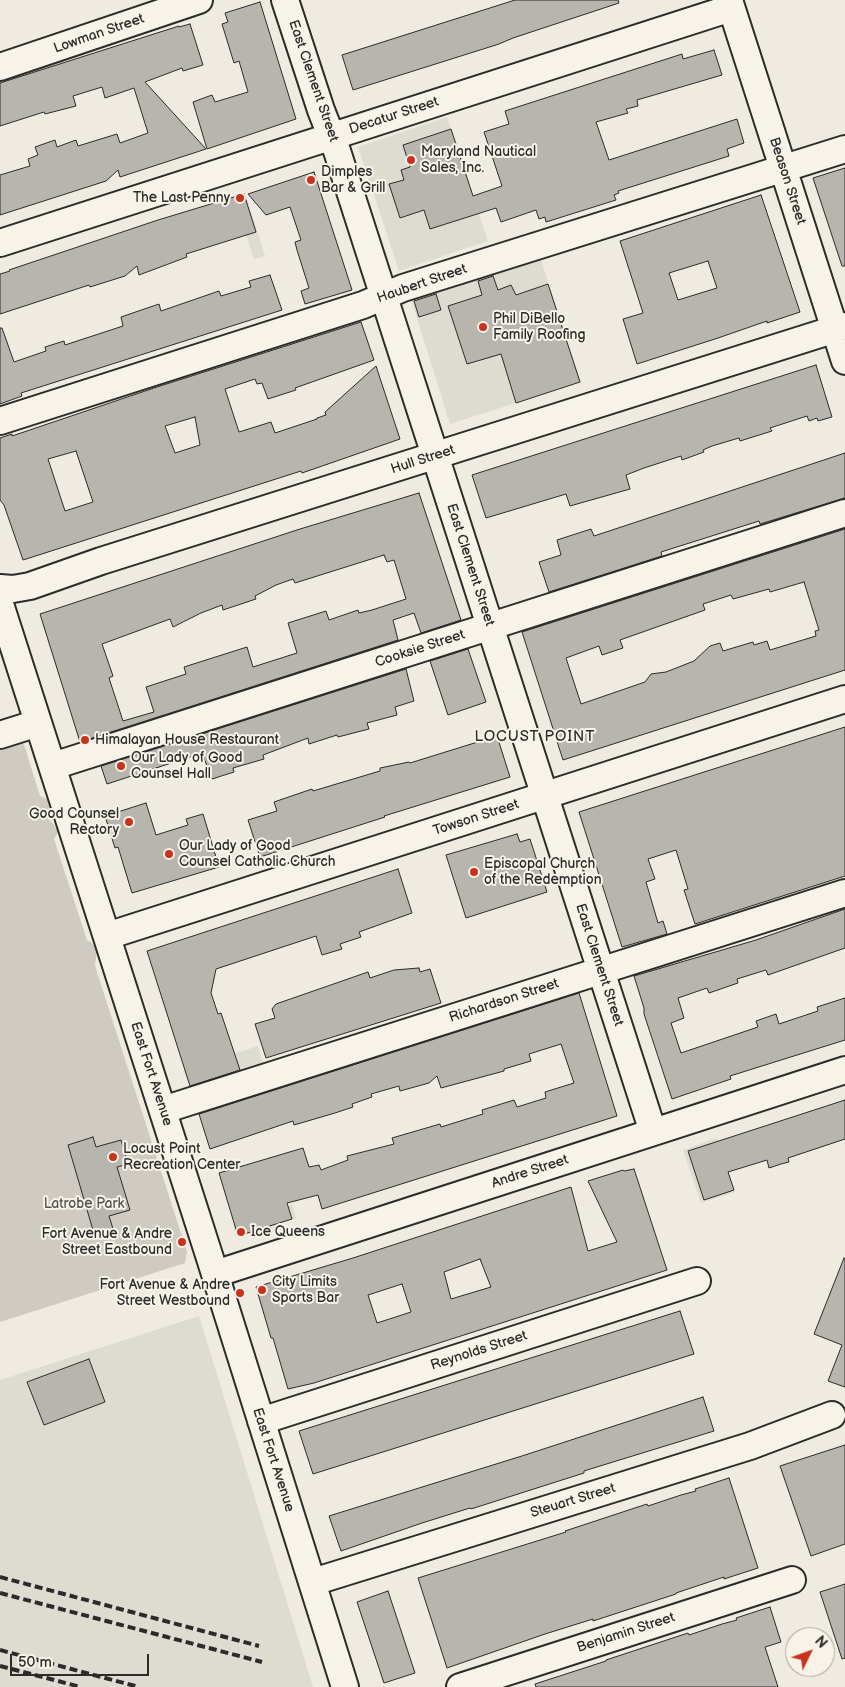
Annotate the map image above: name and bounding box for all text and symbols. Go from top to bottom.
street label: Lowman Street [52,11,146,57]
street label: East Clement Street [284,18,342,144]
street label: Decatur Street [347,94,441,138]
street label: Beason Street [765,135,809,227]
place label: Maryland Nautical Sales, Inc. [421,144,536,176]
marker: Maryland Nautical Sales, Inc. [405,154,417,166]
place label: Dimples Bar & Grill [321,164,385,196]
marker: Dimples Bar & Grill [305,174,317,186]
place label: The Last Penny [133,190,230,206]
marker: The Last Penny [234,192,246,204]
street label: Haubert Street [375,261,469,307]
place label: Phil DiBello Family Roofing [493,311,586,344]
marker: Phil DiBello Family Roofing [477,321,489,333]
street label: Hull Street [389,442,457,478]
street label: East Clement Street [442,502,498,628]
street label: Cooksie Street [373,627,467,671]
district label: LOCUST POINT [473,728,597,746]
place label: Himalayan House Restaurant [95,732,279,748]
marker: Himalayan House Restaurant [79,734,91,746]
place label: Our Lady of Good Counsel Hall [131,750,242,782]
marker: Our Lady of Good Counsel Hall [115,760,127,772]
street label: Towson Street [431,796,521,840]
place label: Good Counsel Rectory [29,806,119,839]
marker: Good Counsel Rectory [123,816,135,828]
place label: Our Lady of Good Counsel Catholic Church [179,838,335,870]
marker: Our Lady of Good Counsel Catholic Church [163,848,175,860]
place label: Episcopal Church of the Redemption [484,856,602,889]
marker: Episcopal Church of the Redemption [468,866,480,878]
street label: East Clement Street [571,902,627,1028]
street label: Richardson Street [447,975,561,1027]
street label: East Fort Avenue [126,1020,176,1128]
place label: Locust Point Recreation Center [123,1141,240,1174]
marker: Locust Point Recreation Center [107,1151,119,1163]
street label: Andre Street [489,1152,571,1192]
park label: Latrobe Park [44,1196,124,1212]
place label: Ice Queens [251,1224,325,1240]
place label: Fort Avenue & Andre Street Eastbound [41,1226,172,1258]
marker: Ice Queens [235,1226,247,1238]
marker: Fort Avenue & Andre Street Eastbound [176,1236,188,1248]
place label: City Limits Sports Bar [272,1274,339,1306]
place label: Fort Avenue & Andre Street Westbound [99,1277,230,1310]
marker: City Limits Sports Bar [256,1284,268,1296]
marker: Fort Avenue & Andre Street Westbound [234,1287,246,1299]
street label: Reynolds Street [429,1327,529,1375]
street label: East Fort Avenue [248,1406,298,1514]
street label: Steuart Street [528,1480,618,1522]
street label: Benjamin Street [575,1609,677,1657]
north arrow [785,1627,835,1677]
text: N [811,1633,831,1652]
scale bar [12,1644,151,1676]
text: 50 m [18,1653,52,1672]

